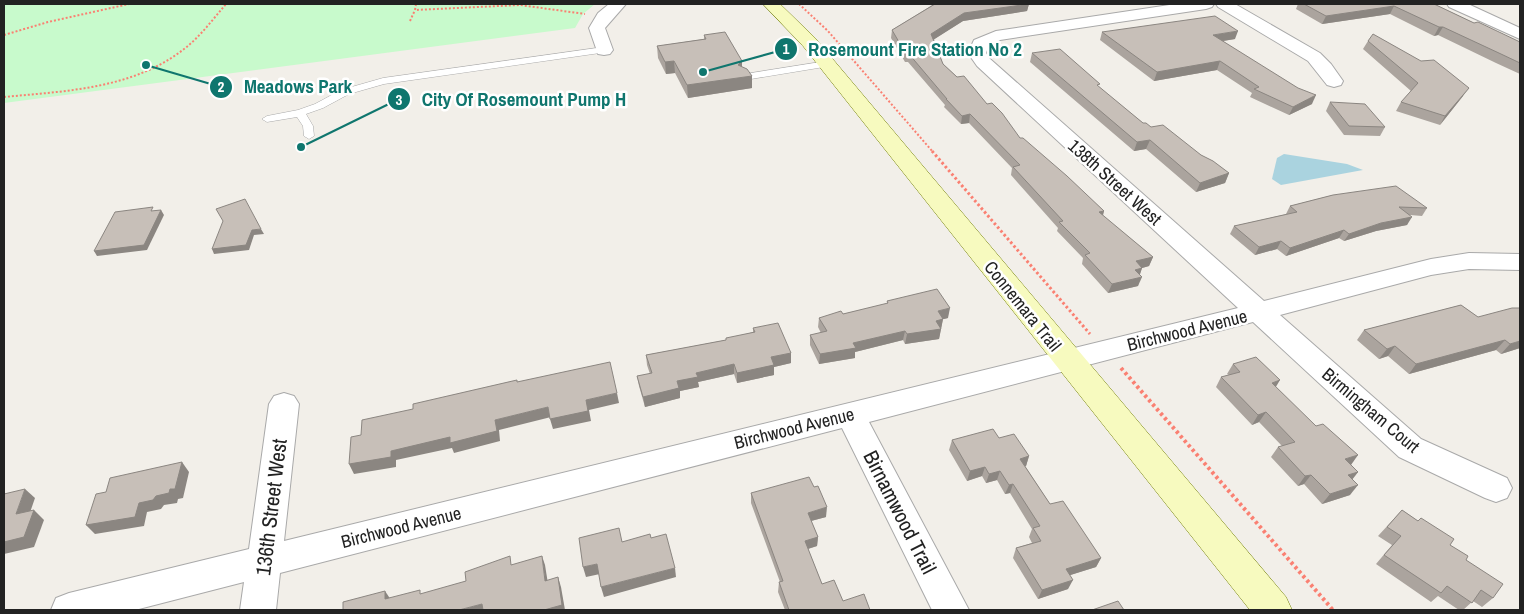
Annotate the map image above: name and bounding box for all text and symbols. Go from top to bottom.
callout: Rosemount Fire Station No 2 [773,32,1032,66]
text: Rosemount Fire Station No 2 [808,36,1022,62]
text: 1 [783,38,790,59]
callout: Meadows Park [209,70,362,104]
text: Meadows Park [244,73,352,99]
text: 2 [218,76,225,97]
callout: City Of Rosemount Pump H [387,82,636,116]
text: City Of Rosemount Pump H [422,86,626,112]
text: 3 [396,89,403,110]
street label: 138th Street West [1063,133,1167,231]
street label: Connemara Trail [979,255,1067,357]
street label: Birchwood Avenue [1124,303,1250,357]
street label: Birmingham Court [1317,362,1425,458]
street label: Birchwood Avenue [731,401,857,455]
street label: 136th Street West [248,437,294,577]
street label: Birnamwood Trail [856,445,944,579]
street label: Birchwood Avenue [338,500,464,554]

